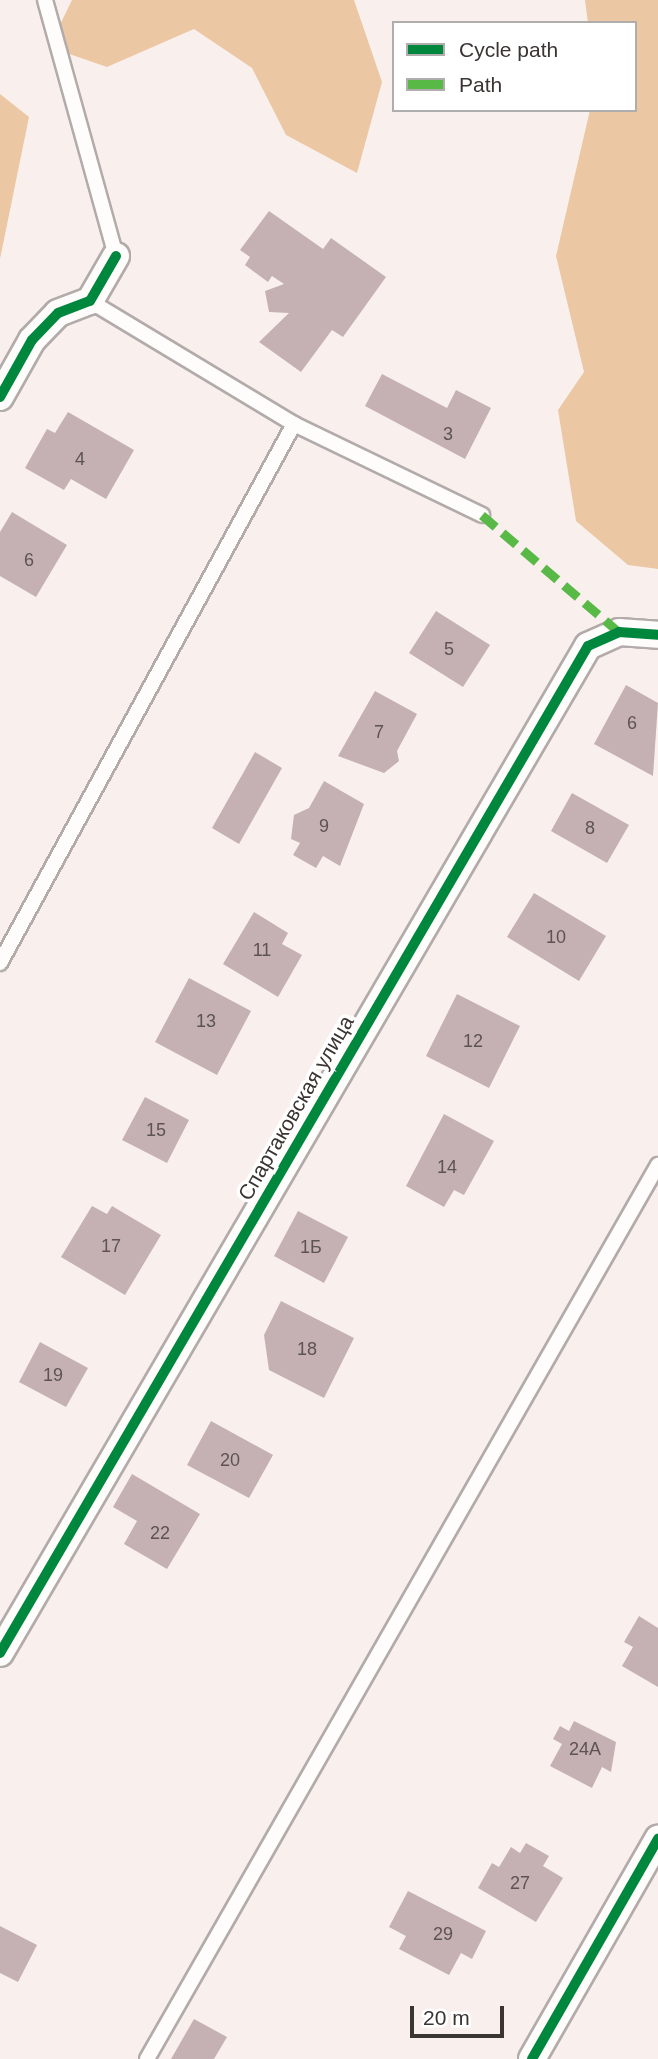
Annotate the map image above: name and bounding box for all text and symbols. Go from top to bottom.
legend [392,21,637,112]
text: Cycle path [459,38,558,61]
text: Path [459,73,502,96]
house number: 3 [443,423,453,445]
house number: 4 [75,448,85,470]
house number: 6 [24,549,34,571]
house number: 5 [444,638,454,660]
house number: 6 [627,712,637,734]
house number: 7 [374,721,384,743]
house number: 9 [319,815,329,837]
house number: 8 [585,817,595,839]
house number: 10 [546,926,566,948]
house number: 11 [253,939,271,961]
house number: 13 [196,1010,216,1032]
street label: Спартаковская улица [233,1011,359,1205]
house number: 12 [463,1030,483,1052]
house number: 15 [146,1119,166,1141]
house number: 14 [437,1156,457,1178]
house number: 17 [101,1235,121,1257]
house number: 1Б [300,1236,322,1258]
house number: 18 [297,1338,317,1360]
house number: 19 [43,1364,63,1386]
house number: 20 [220,1449,240,1471]
house number: 22 [150,1522,170,1544]
house number: 24А [569,1738,601,1760]
house number: 27 [510,1872,530,1894]
house number: 29 [433,1923,453,1945]
scale bar [413,1993,508,2037]
text: 20 m [423,2006,470,2029]

